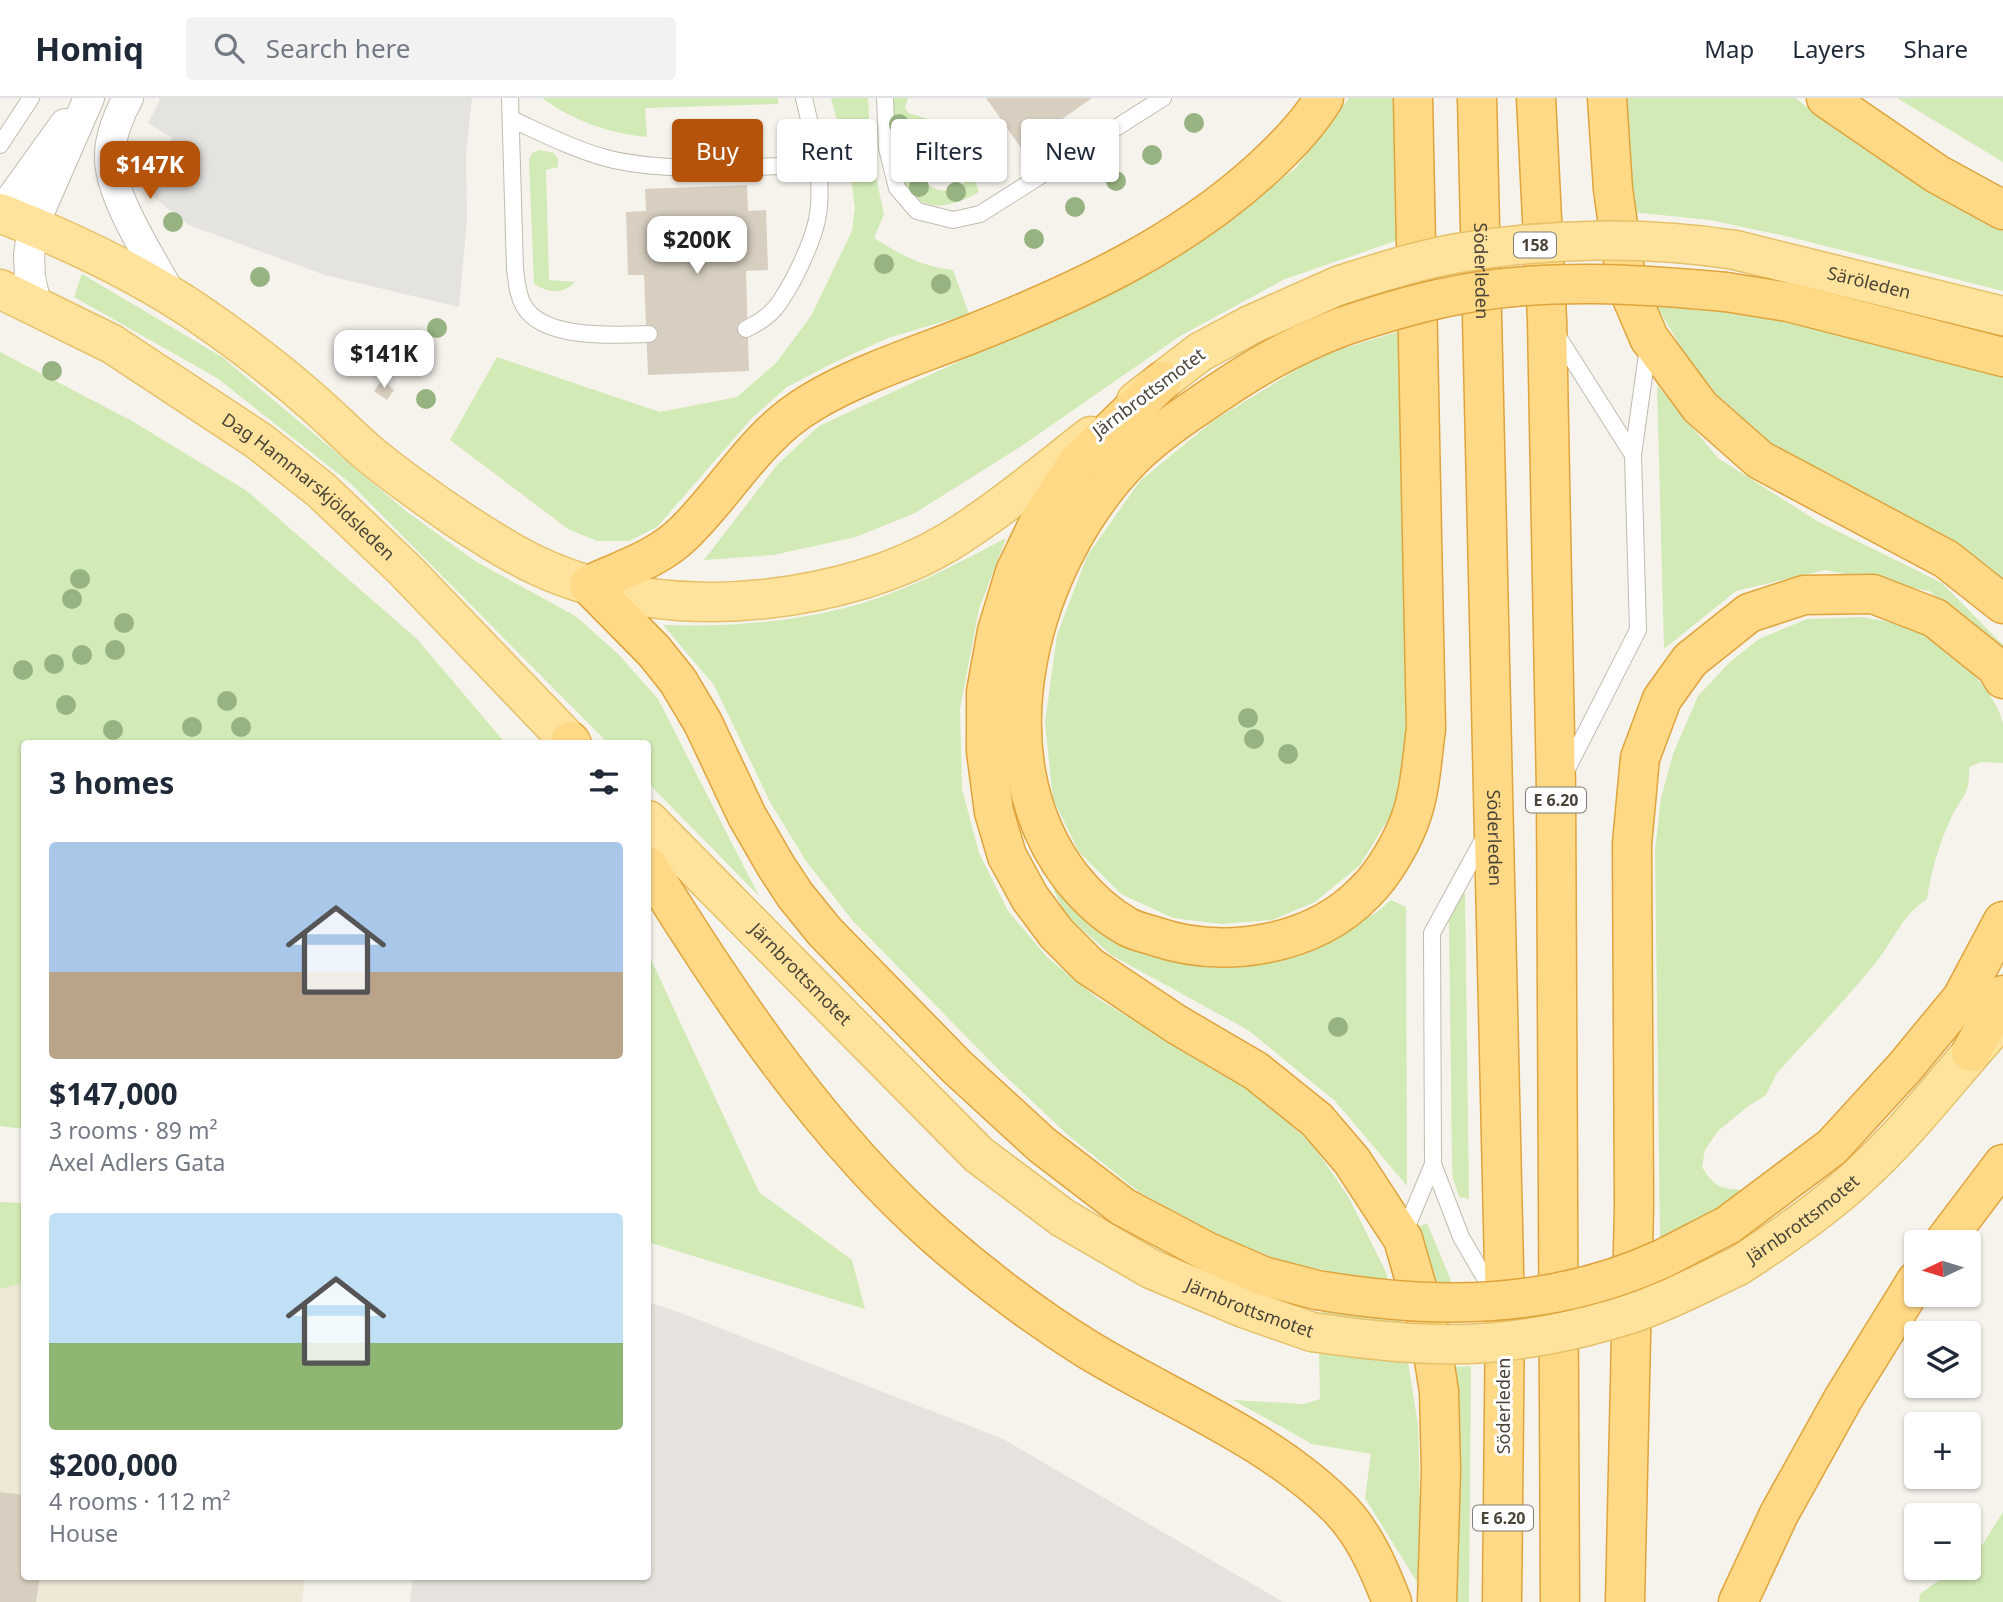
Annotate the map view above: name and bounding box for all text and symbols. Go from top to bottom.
search box [186,17,676,80]
text: Homiq [35,26,144,71]
icon: search [210,29,248,67]
text: Search here [266,30,410,66]
text: Map [1704,32,1754,65]
text: Layers [1792,32,1866,65]
text: Share [1904,32,1968,65]
chip: Buy [672,119,763,182]
chip: Rent [777,119,877,182]
chip: Filters [891,119,1007,182]
chip: New [1021,119,1119,182]
pin: $147K [101,141,199,201]
text: $147K [116,148,184,180]
pin: $200K [648,216,746,276]
street label: Söderleden [1469,222,1495,320]
text: $200K [663,223,731,255]
road number: 158 [1514,232,1556,258]
street label: Säröleden [1825,260,1913,304]
pin: $141K [335,330,433,390]
text: $141K [350,337,418,369]
street label: Järnbrottsmotet [1086,342,1210,444]
street label: Dag Hammarskjöldsleden [218,407,401,565]
text: 3 homes [49,762,174,803]
icon: filters [585,763,623,801]
road number: E 6.20 [1526,788,1586,813]
street label: Söderleden [1482,789,1508,886]
icon: home [273,887,399,1013]
street label: Järnbrottsmotet [744,916,858,1031]
text: $147,000 [49,1073,178,1114]
text: 3 rooms · 89 m² [49,1114,218,1146]
text: Axel Adlers Gata [49,1146,225,1178]
street label: Järnbrottsmotet [1740,1168,1864,1270]
north arrow [1904,1230,1981,1307]
map controls [1904,1230,1981,1580]
icon: home [273,1258,399,1384]
street label: Järnbrottsmotet [1181,1271,1318,1343]
button: layers [1904,1321,1981,1398]
street label: Söderleden [1491,1358,1515,1454]
button: + [1904,1412,1981,1489]
text: $200,000 [49,1444,178,1485]
text: 4 rooms · 112 m² [49,1485,231,1517]
button: − [1904,1503,1981,1580]
road number: E 6.20 [1473,1506,1533,1530]
text: House [49,1517,118,1549]

